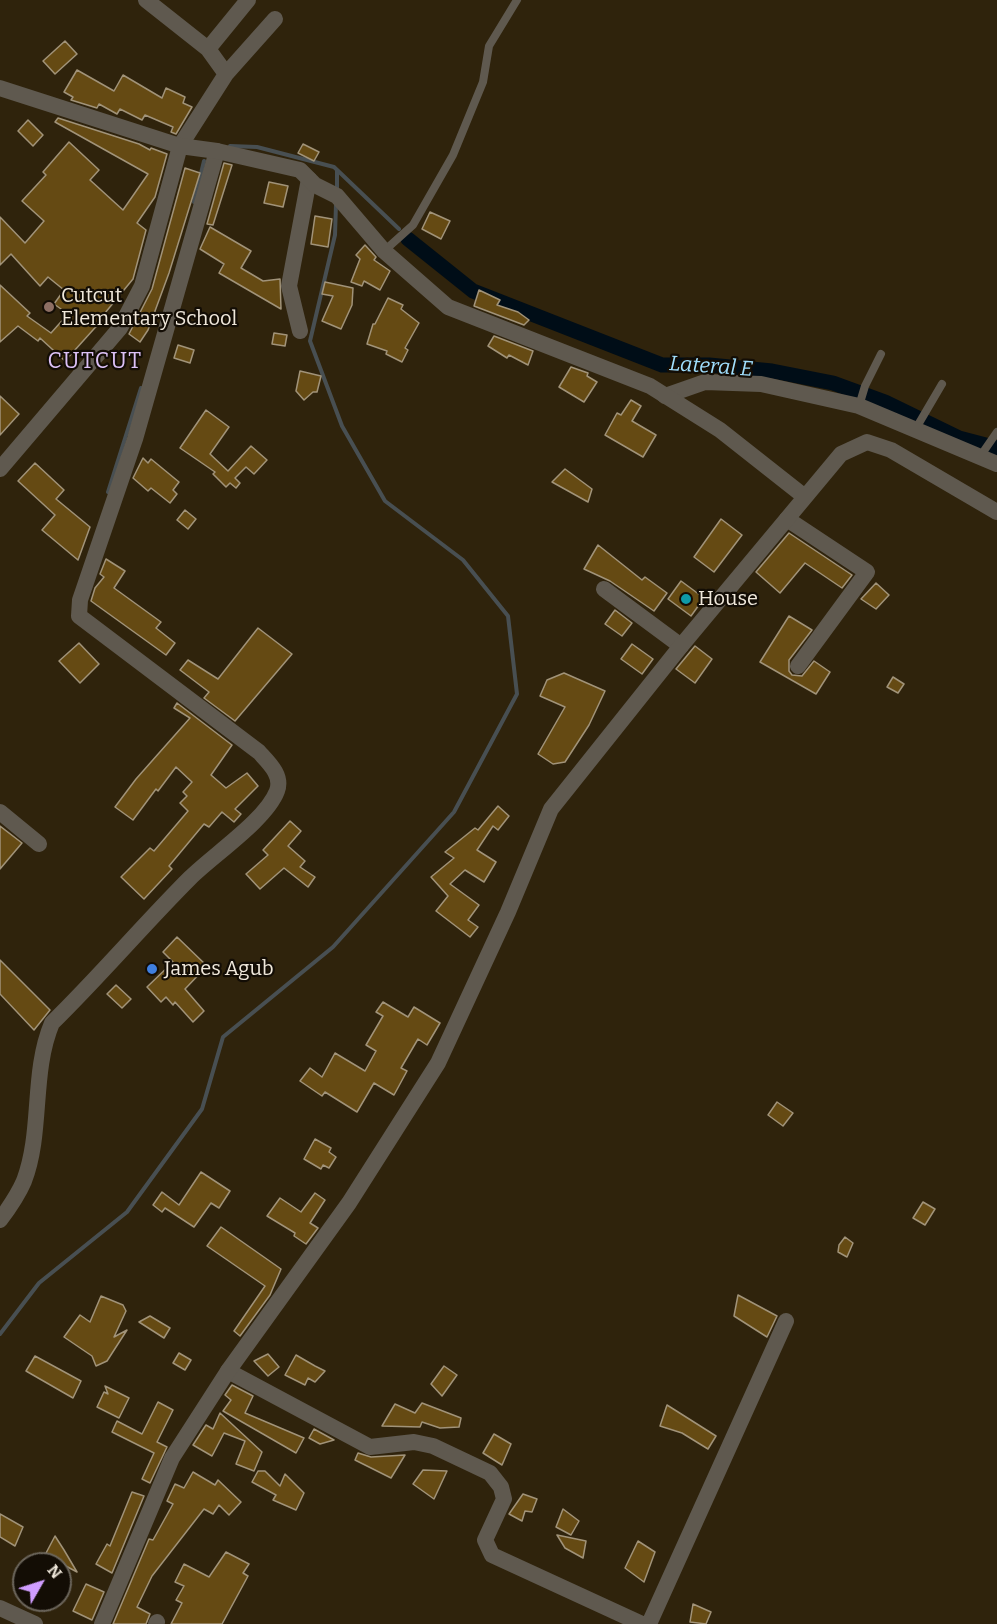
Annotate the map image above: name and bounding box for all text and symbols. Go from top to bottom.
place label: Cutcut Elementary School [61,284,237,331]
marker: Cutcut Elementary School [42,300,56,314]
district label: CUTCUT [47,349,143,375]
water label: Lateral E [668,352,754,382]
place label: House [698,587,758,611]
marker: House [679,592,693,606]
place label: James Agub [164,957,274,981]
marker: James Agub [145,962,159,976]
north arrow [12,1552,72,1612]
text: N [44,1561,66,1582]

